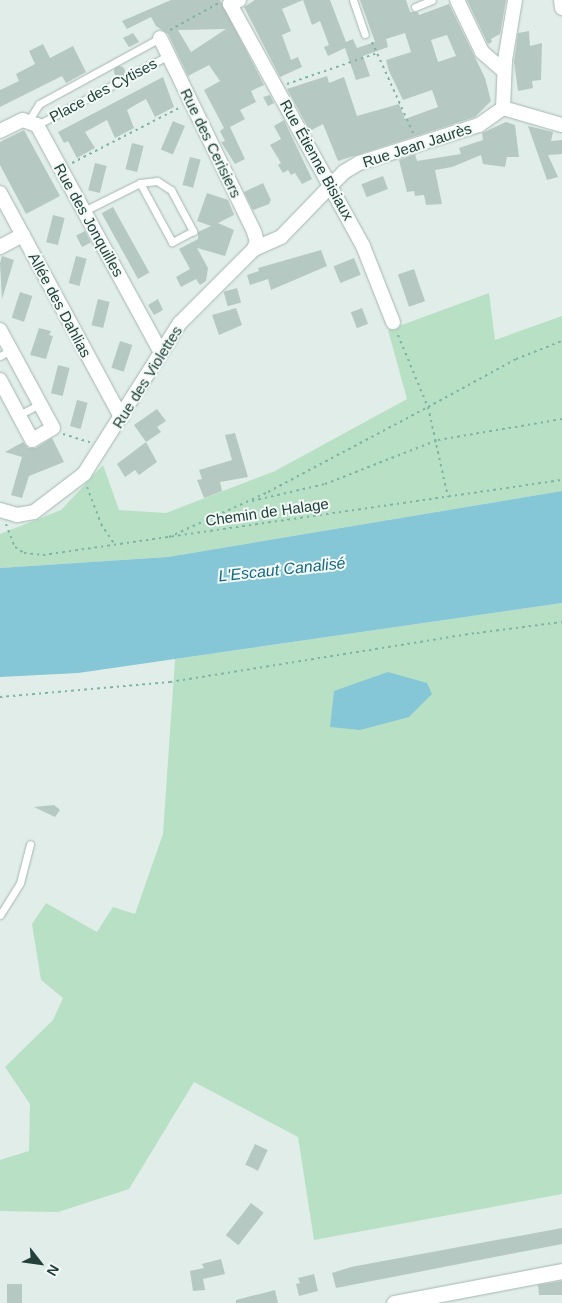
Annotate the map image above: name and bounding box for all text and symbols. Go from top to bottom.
street label: Place des Cytises [46,54,160,126]
street label: Rue des Cerisiers [177,85,245,201]
street label: Rue Étienne Bisiaux [276,97,358,223]
street label: Rue Jean Jaurès [360,119,474,171]
street label: Rue des Jonquilles [50,160,128,280]
street label: Allée des Dahlias [25,250,95,360]
street label: Rue des Violettes [108,322,186,432]
street label: Chemin de Halage [204,494,330,530]
water label: L'Escaut Canalisé [218,554,346,586]
north arrow [15,1238,65,1288]
text: N [44,1262,62,1279]

